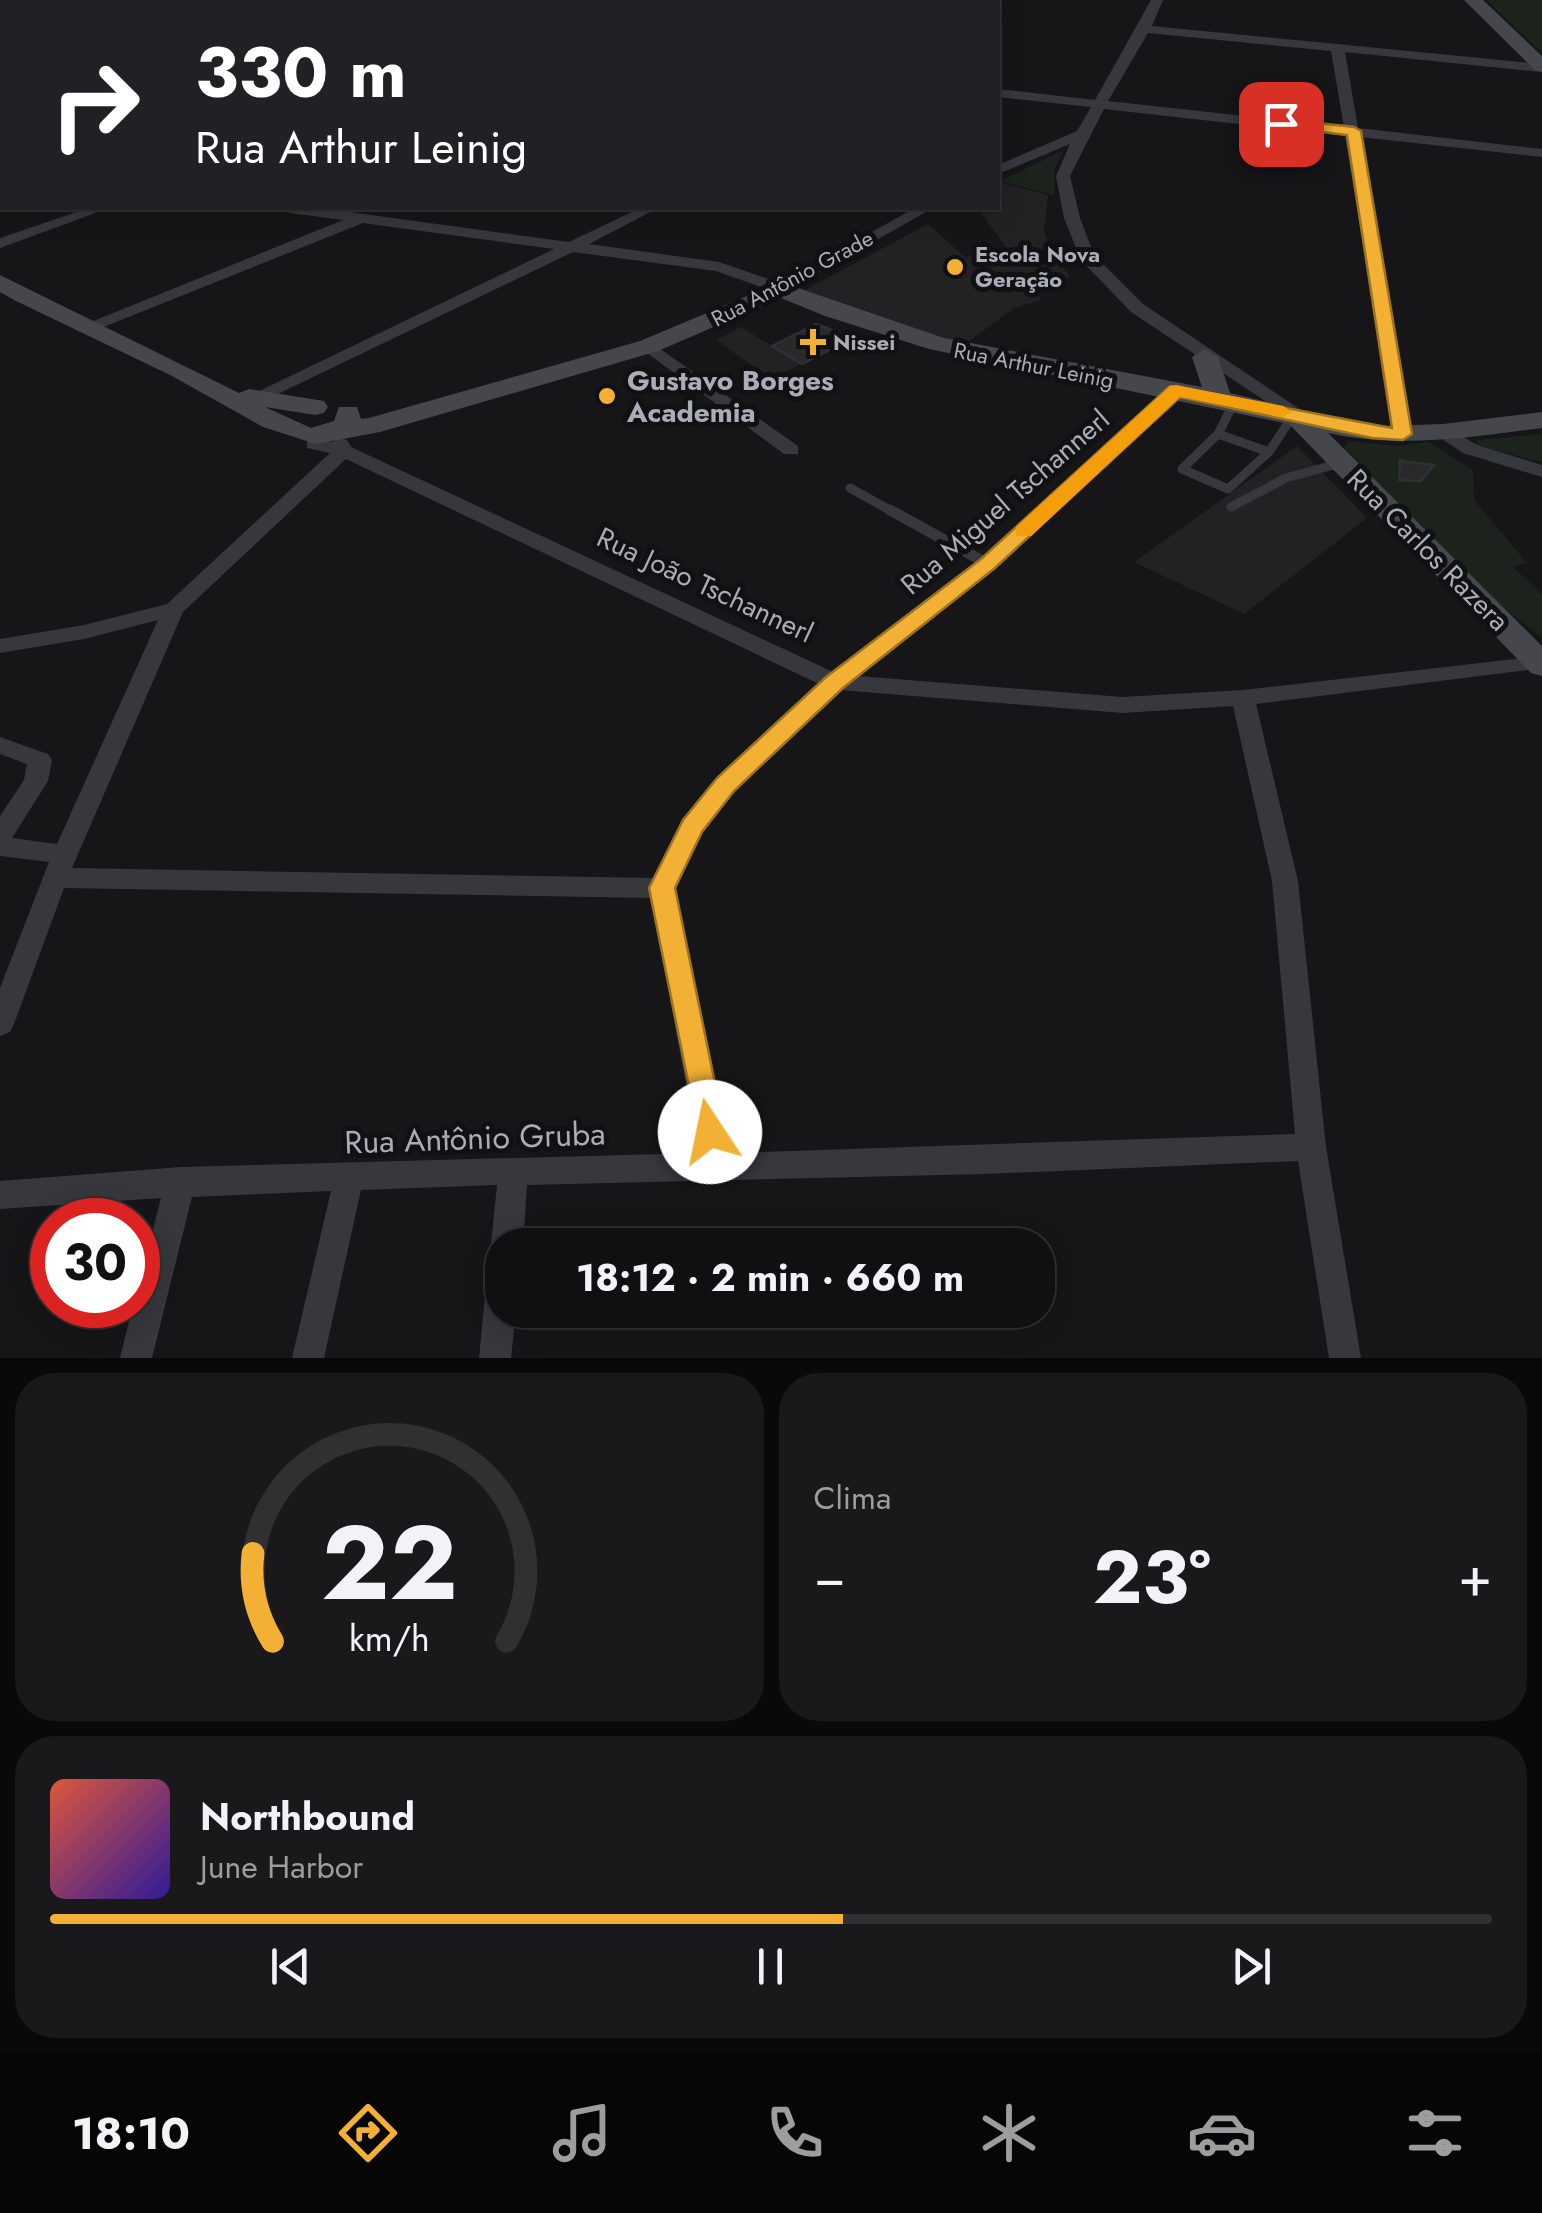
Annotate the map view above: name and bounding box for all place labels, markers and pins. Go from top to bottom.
pin [1239,82,1324,167]
place label: Escola Nova Geração [975,238,1100,295]
marker: Escola Nova Geração [944,256,966,278]
place label: Nissei [833,326,895,358]
marker: Nissei [802,331,824,353]
place label: Gustavo Borges Academia [626,360,834,433]
marker: Gustavo Borges Academia [596,385,618,407]

